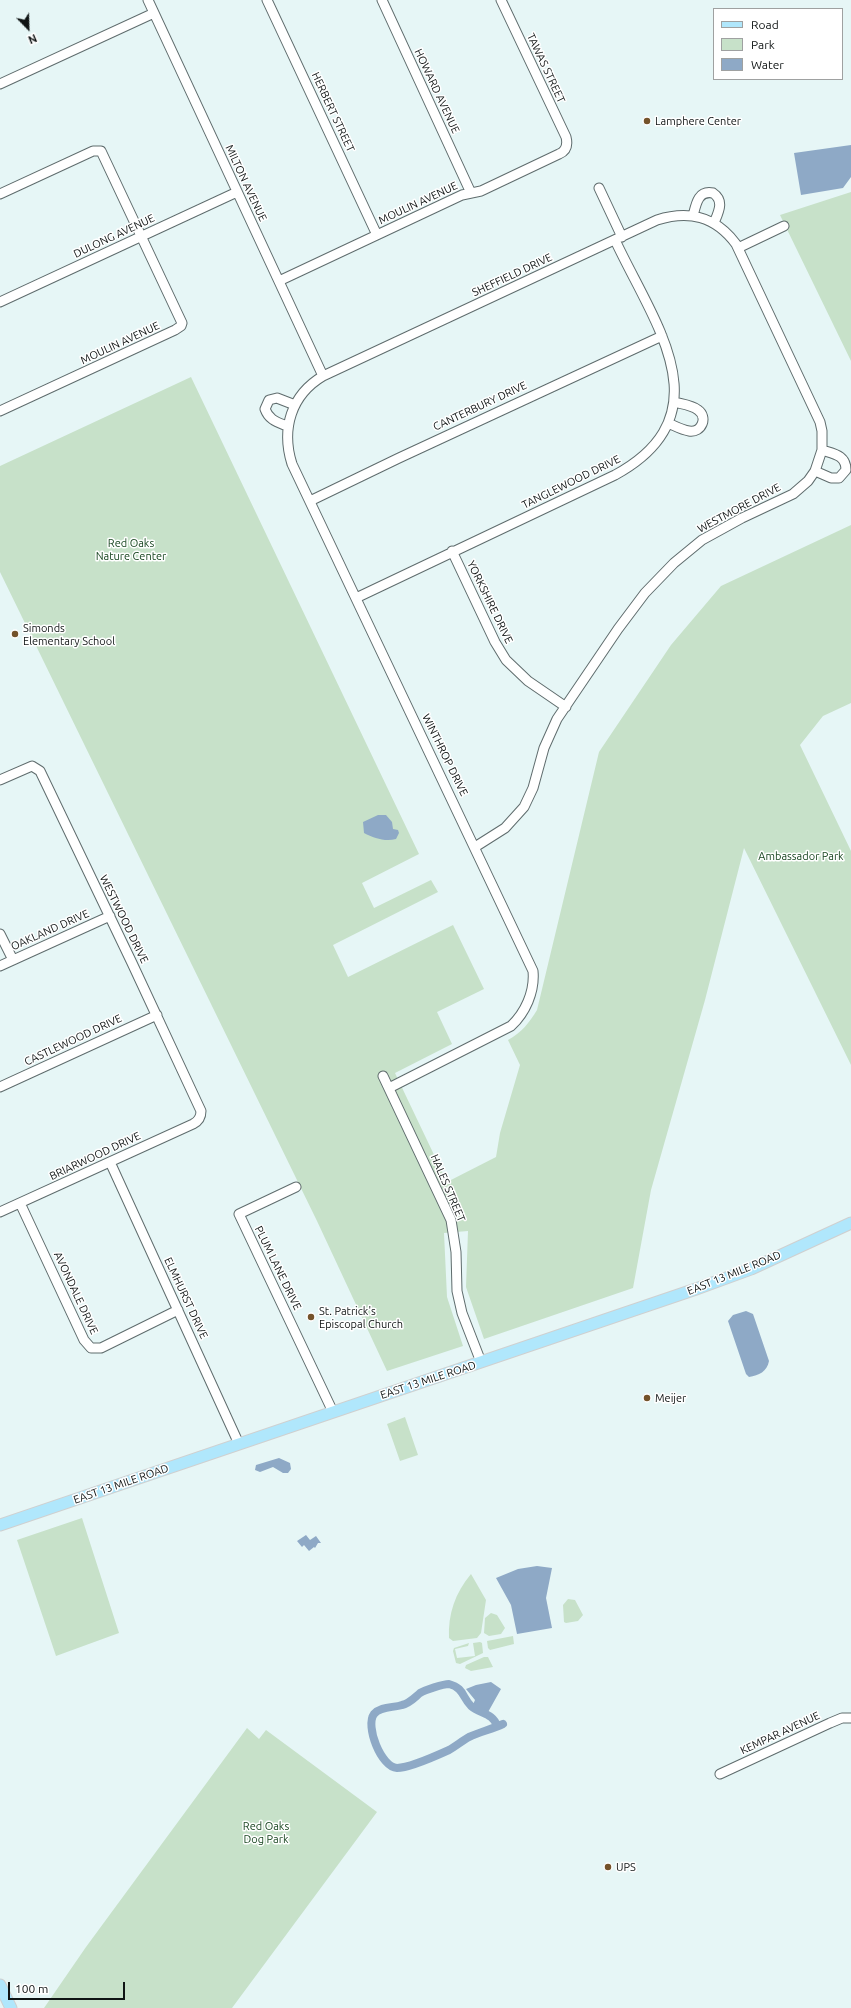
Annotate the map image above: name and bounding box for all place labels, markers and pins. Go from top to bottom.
place label: Lamphere Center [655,114,741,128]
marker: Lamphere Center [642,116,652,126]
place label: Simonds Elementary School [23,621,115,647]
marker: Simonds Elementary School [10,629,20,639]
place label: St. Patrick's Episcopal Church [319,1304,403,1330]
marker: St. Patrick's Episcopal Church [306,1312,316,1322]
place label: Meijer [655,1391,686,1405]
marker: Meijer [642,1393,652,1403]
place label: UPS [616,1860,636,1874]
marker: UPS [603,1862,613,1872]

